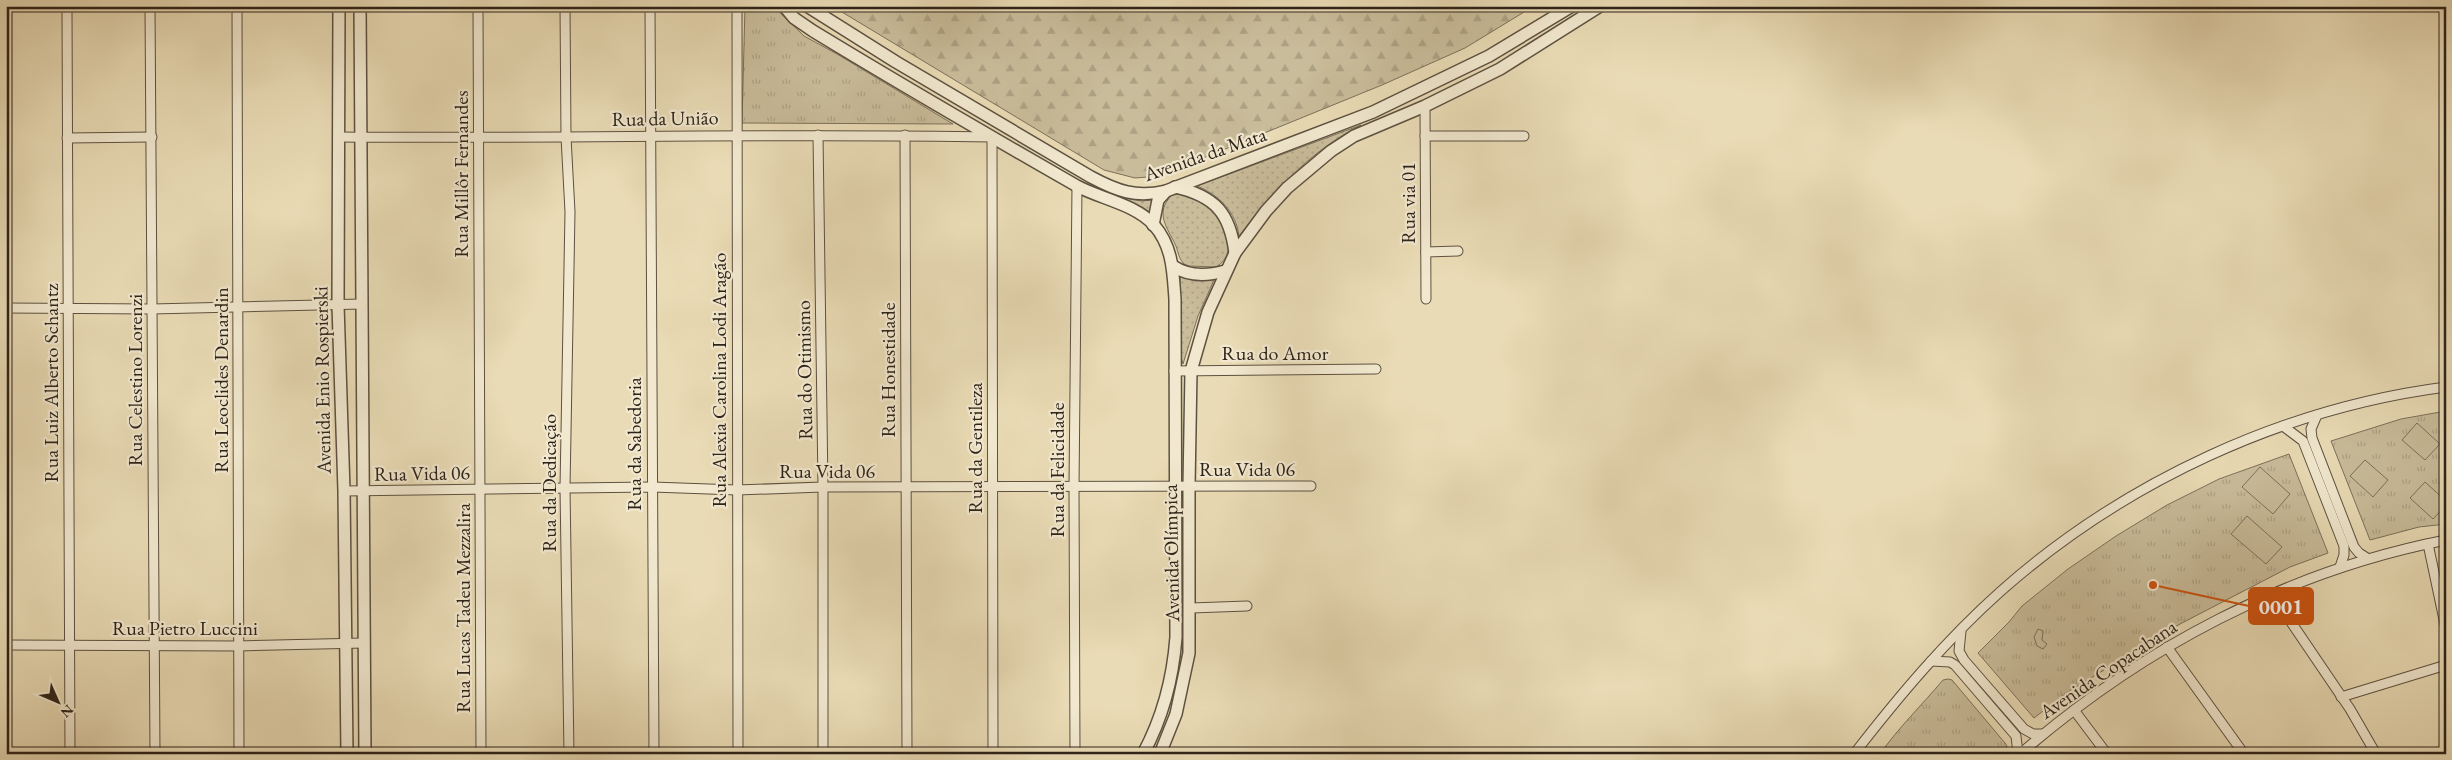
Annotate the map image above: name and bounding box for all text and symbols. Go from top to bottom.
street label: Rua Millôr Fernandes [448,90,474,258]
street label: Rua da União [611,104,719,132]
street label: Avenida da Mata [1139,121,1270,187]
street label: Rua via 01 [1395,162,1421,244]
street label: Rua Alexia Carolina Lodi Aragão [706,253,732,507]
street label: Rua Luiz Alberto Schantz [38,283,64,483]
street label: Avenida Enio Rospierski [307,286,337,475]
street label: Rua Leoclides Denardin [208,287,234,473]
street label: Rua Celestino Lorenzi [122,294,148,466]
street label: Rua do Otimismo [790,300,818,440]
street label: Rua Honestidade [875,302,901,437]
street label: Rua do Amor [1222,340,1329,366]
street label: Rua da Sabedoria [621,377,647,511]
street label: Rua da Gentileza [962,382,988,514]
street label: Rua da Felicidade [1044,402,1070,538]
street label: Rua da Dedicação [536,414,562,552]
street label: Rua Vida 06 [1199,456,1295,482]
street label: Rua Vida 06 [779,458,875,484]
street label: Rua Vida 06 [374,459,471,487]
street label: Avenida Olímpica [1157,484,1185,623]
street label: Rua Lucas Tadeu Mezzalira [450,503,476,713]
callout: 0001 [2249,588,2313,624]
text: 0001 [2259,593,2303,620]
street label: Avenida Copacabana [2033,613,2182,725]
street label: Rua Pietro Luccini [112,615,258,641]
north arrow [32,678,82,728]
text: N [56,701,78,722]

